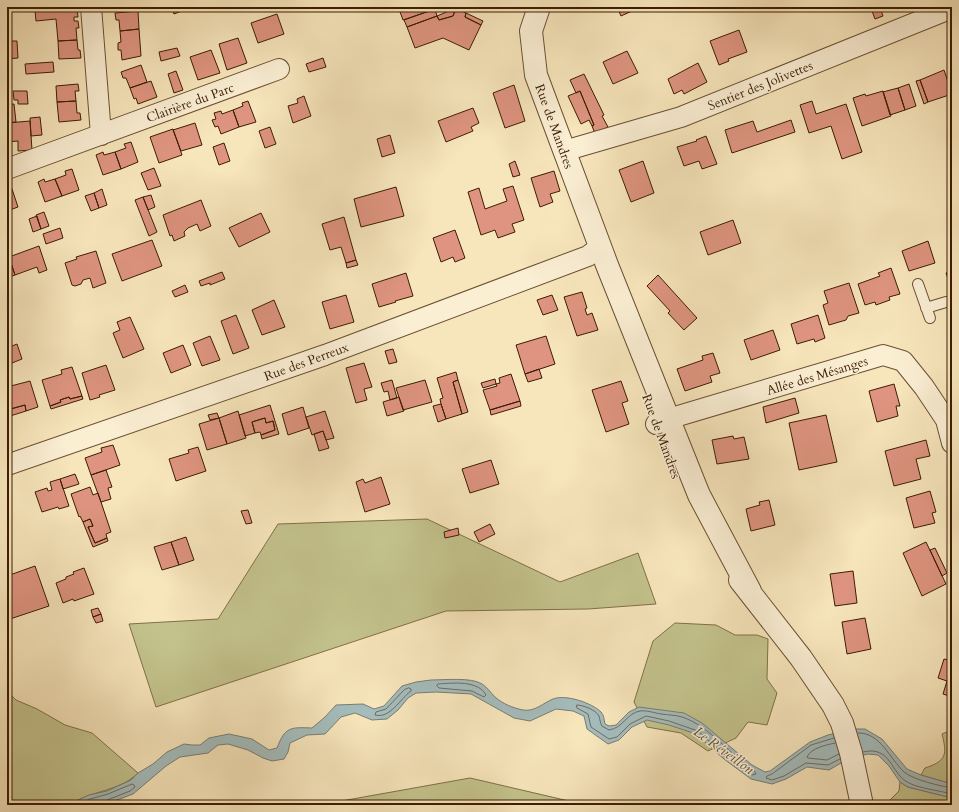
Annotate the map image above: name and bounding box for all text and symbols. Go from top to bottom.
street label: Sentier des Jolivettes [705,57,816,115]
street label: Clairière du Parc [144,79,237,127]
street label: Rue de Mandres [530,81,578,171]
street label: Rue des Perreux [262,338,352,386]
street label: Allée des Mésanges [765,352,870,400]
street label: Rue de Mandres [637,391,685,481]
water label: Le Réveillon [690,722,758,779]

